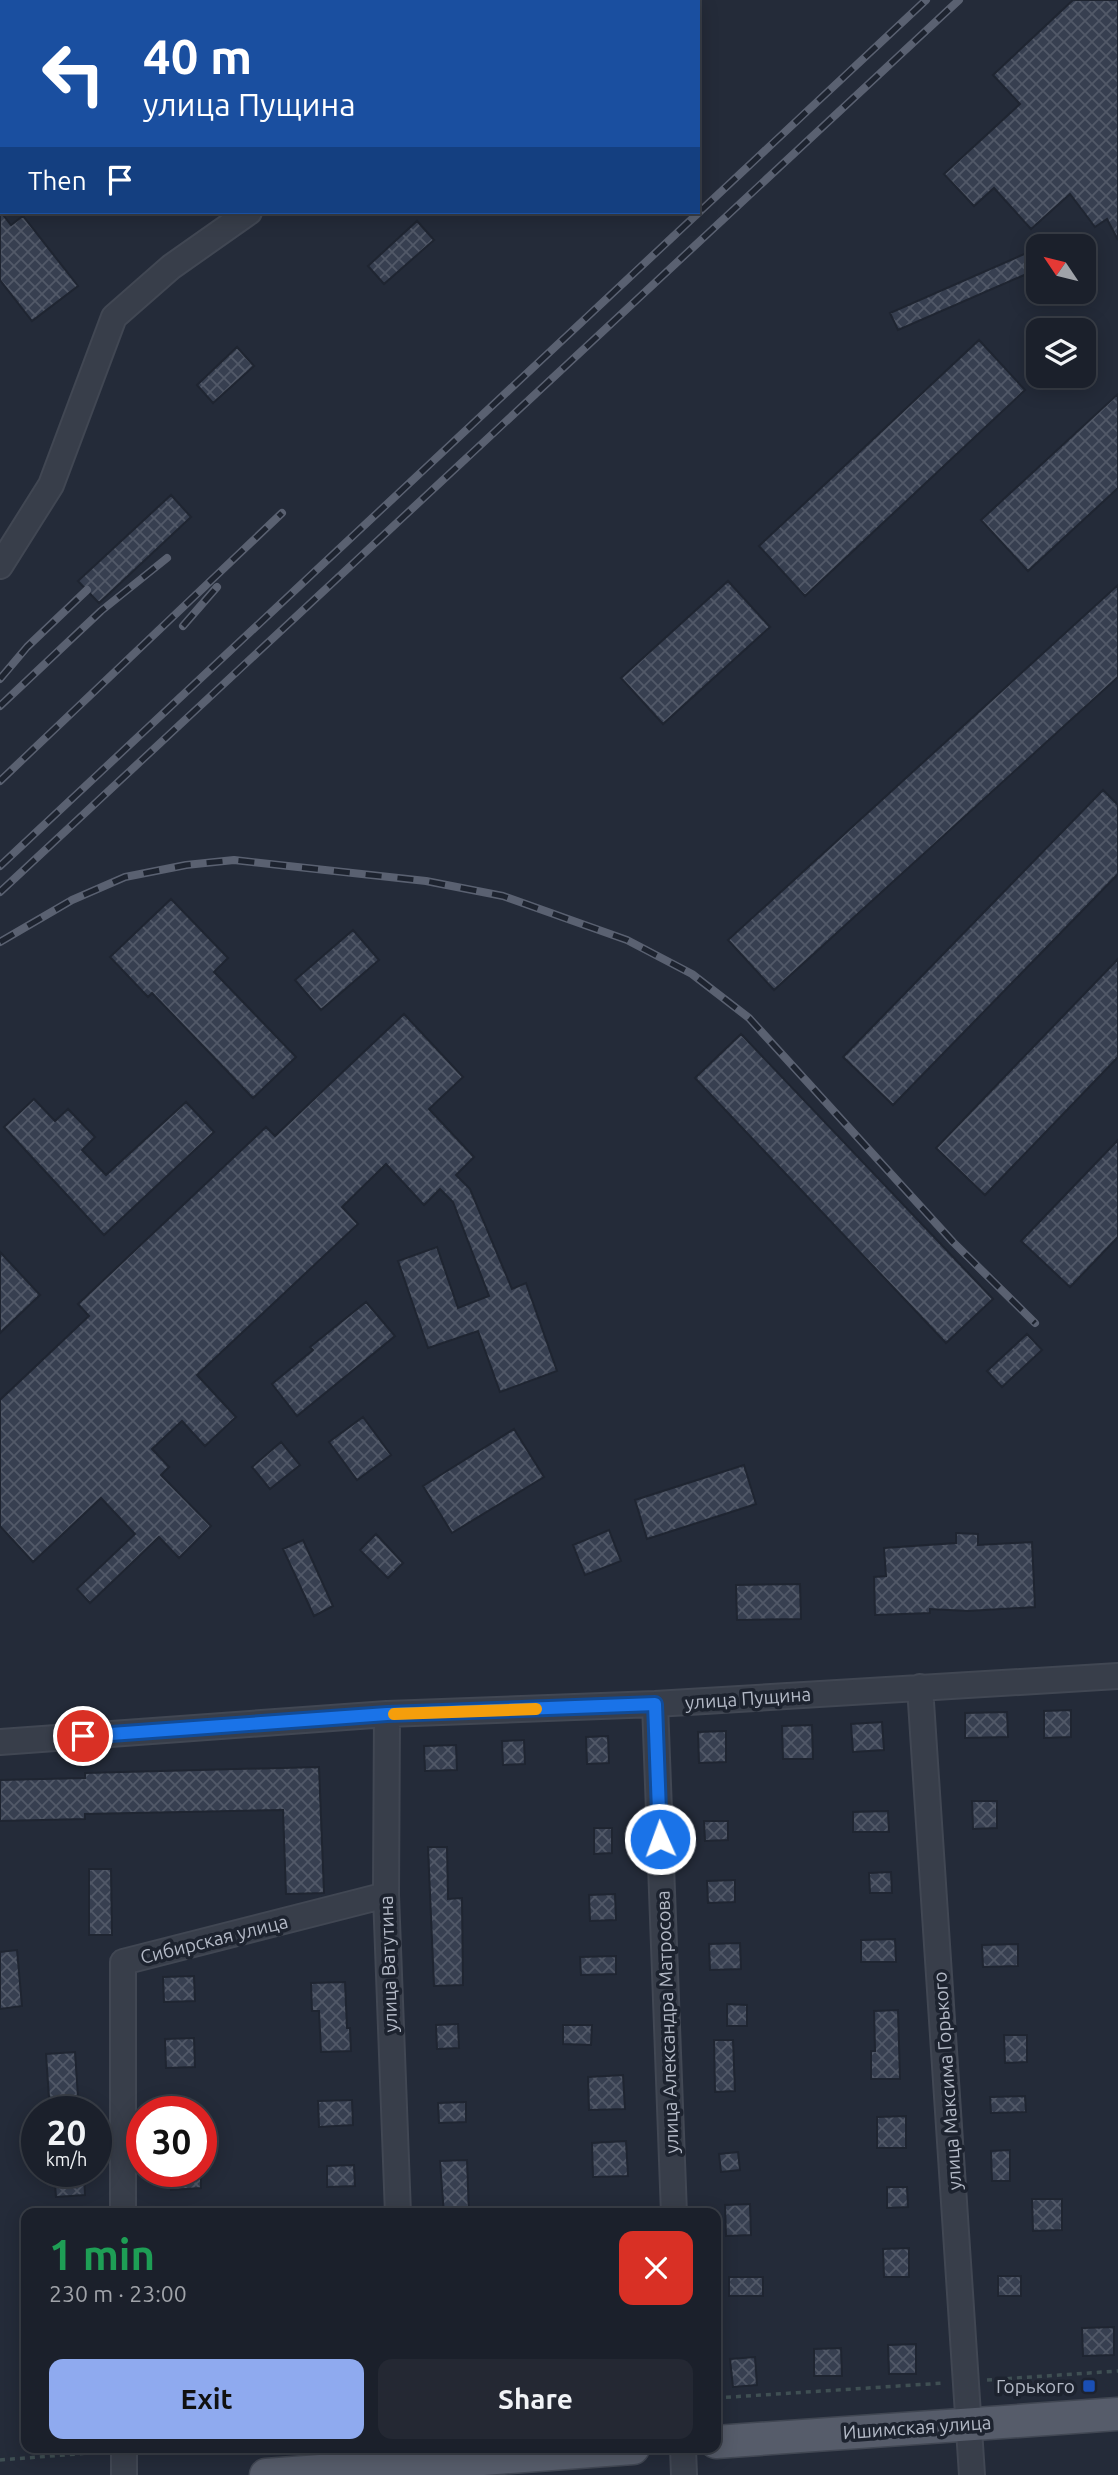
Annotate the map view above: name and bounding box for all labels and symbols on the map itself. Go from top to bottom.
north arrow [1026,234,1096,304]
street label: улица Пущина [684,1683,812,1713]
pin [53,1706,113,1766]
position arrow [623,1802,697,1876]
street label: улица Александра Матросова [651,1890,683,2154]
street label: улица Ватутина [375,1895,401,2033]
street label: Сибирская улица [138,1910,290,1968]
street label: улица Максима Горького [928,1971,966,2191]
speed limit sign: 30 [126,2096,217,2187]
place label: Горького [996,2375,1075,2397]
marker: Горького [1081,2378,1097,2394]
street label: Ишимская улица [842,2411,992,2443]

